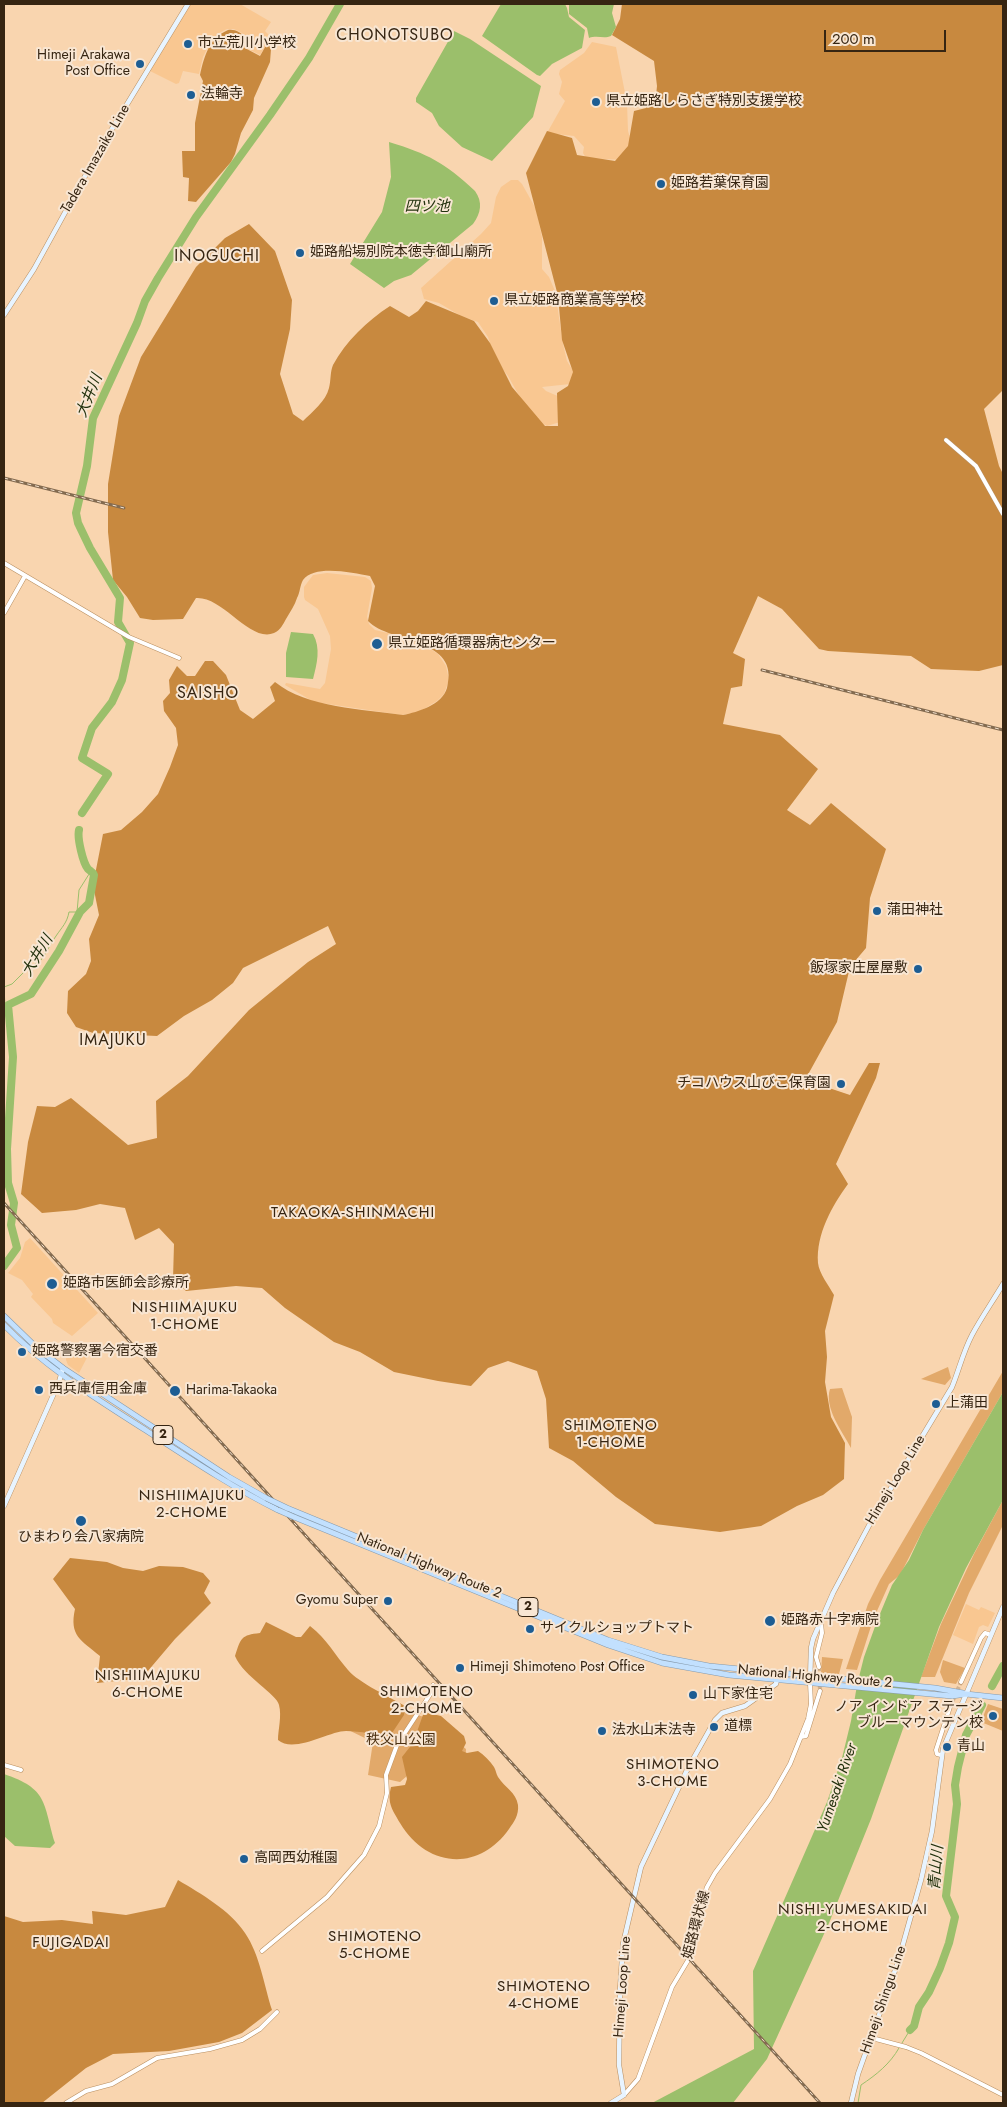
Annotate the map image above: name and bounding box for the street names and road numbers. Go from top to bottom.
street label: Tadera Imazaike Line [58,102,134,216]
road number: 2 [153,1426,173,1444]
street label: Himeji Loop Line [863,1432,929,1528]
street label: National Highway Route 2 [354,1529,504,1603]
road number: 2 [518,1598,538,1616]
street label: National Highway Route 2 [737,1662,893,1692]
street label: 姫路環状線 [680,1889,714,1961]
street label: Himeji Loop Line [611,1936,635,2038]
street label: Himeji Shingu Line [858,1944,910,2056]

